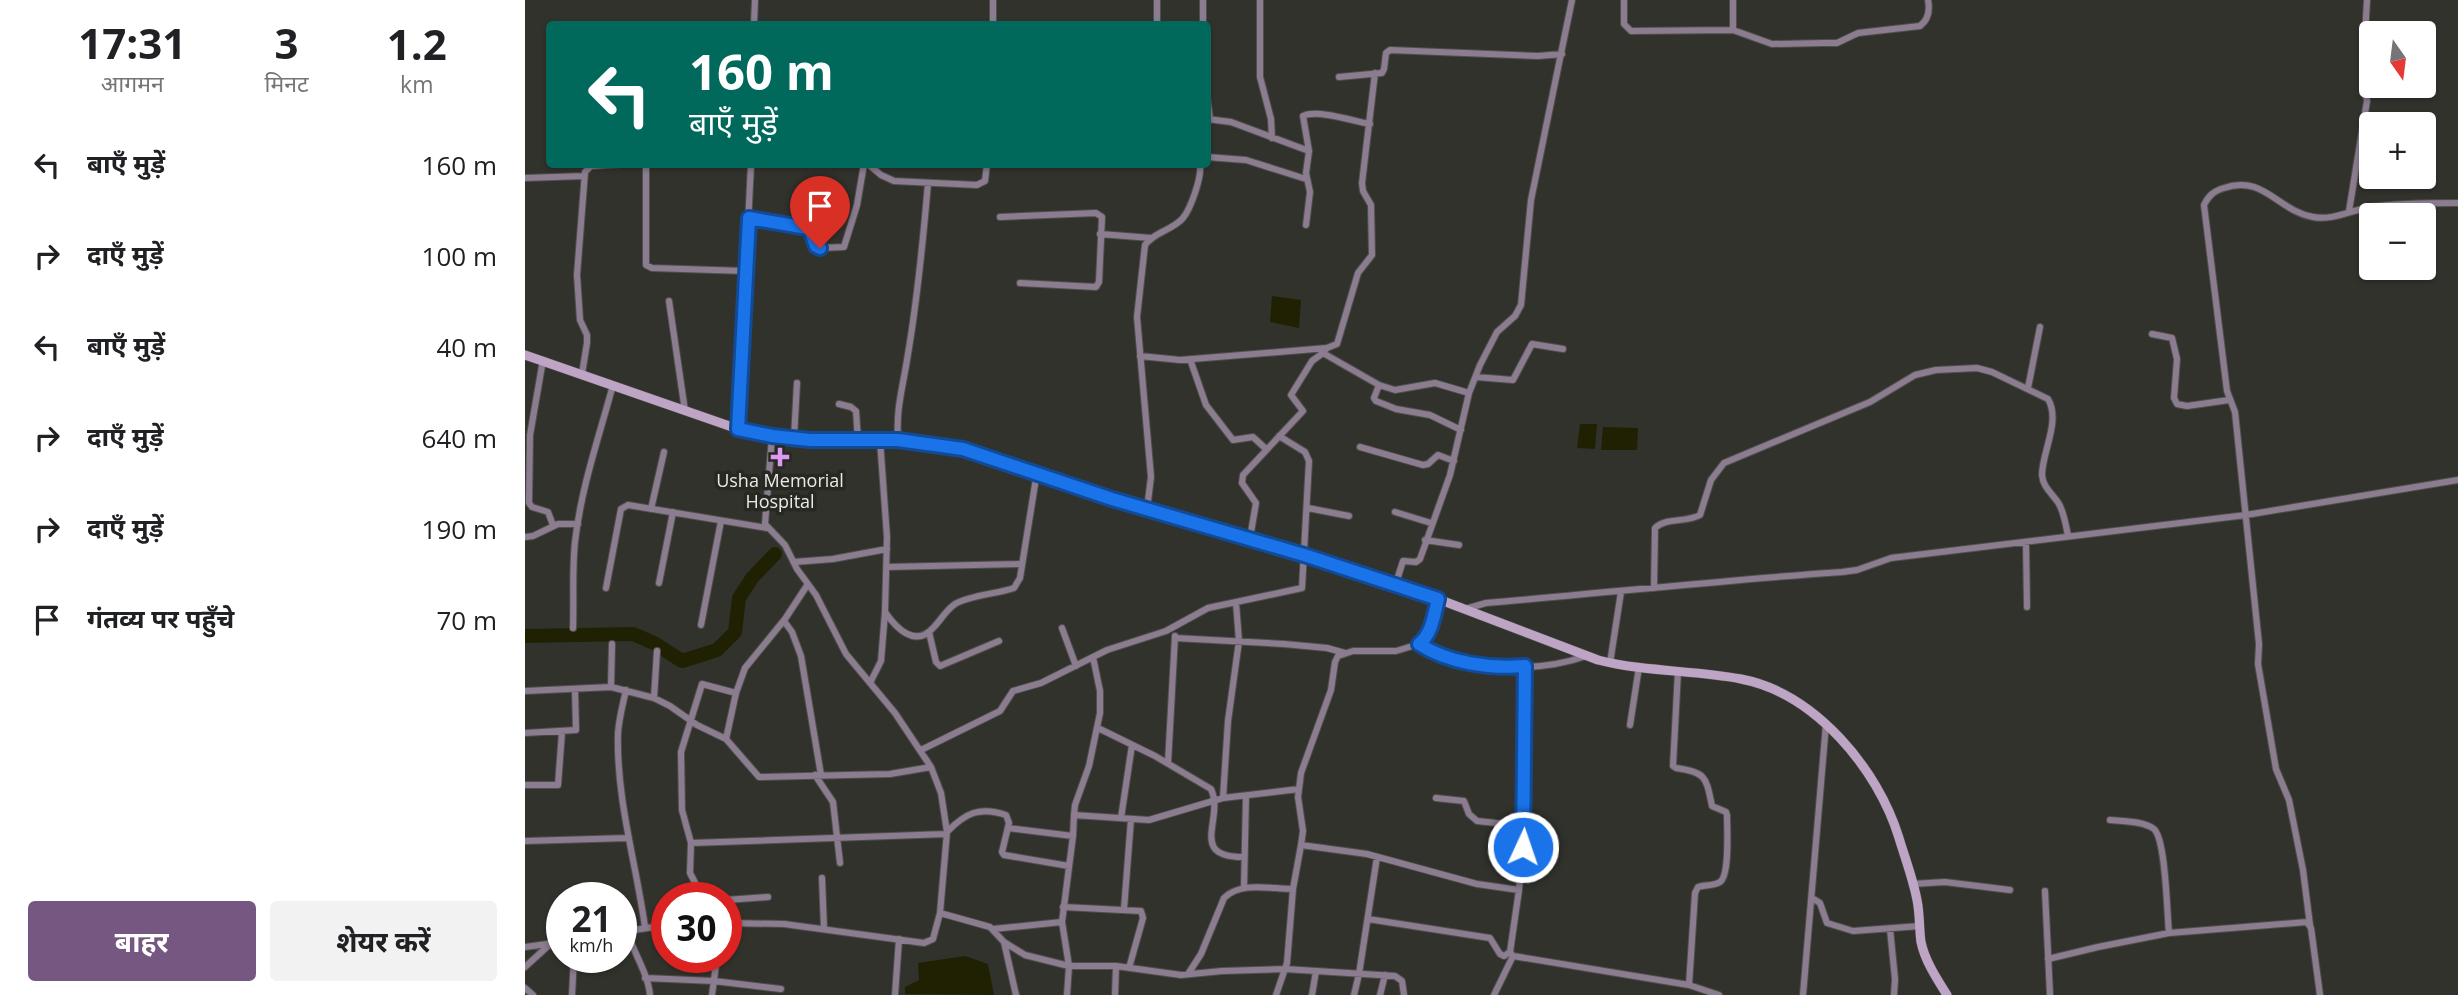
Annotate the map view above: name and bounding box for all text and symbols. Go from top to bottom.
text: 17:31 [78,14,186,71]
text: 3 [274,14,299,71]
text: 1.2 [387,15,447,72]
north arrow [2359,21,2436,98]
map controls [2359,21,2436,280]
text: 160 m [689,38,834,104]
icon: left [574,49,665,140]
text: आगमन [101,67,164,99]
text: मिनट [264,67,309,99]
text: km [400,68,433,100]
text: बाएँ मुड़ें [689,101,778,144]
button: + [2359,112,2436,189]
text: बाएँ मुड़ें [87,145,165,181]
icon: left [28,146,66,184]
text: 160 m [422,147,497,183]
pin [790,176,850,248]
icon: arrive [801,187,839,225]
button: − [2359,203,2436,280]
text: दाएँ मुड़ें [87,236,164,272]
icon: right [28,237,66,275]
text: 100 m [422,238,497,274]
text: बाएँ मुड़ें [87,327,165,363]
icon: left [28,328,66,366]
text: 40 m [436,329,497,365]
text: दाएँ मुड़ें [87,418,164,454]
icon: right [28,419,66,457]
text: 640 m [422,420,497,456]
marker: Usha Memorial Hospital [770,447,790,467]
place label: Usha Memorial Hospital [716,468,844,513]
text: दाएँ मुड़ें [87,509,164,545]
icon: right [28,510,66,548]
text: 190 m [422,511,497,547]
text: गंतव्य पर पहुँचे [87,600,234,636]
icon: arrive [28,601,66,639]
text: 70 m [436,602,497,638]
position arrow [1486,810,1560,884]
speed limit sign: 30 [651,882,742,973]
text: 21 [571,895,612,942]
button: बाहर [28,901,256,981]
button: शेयर करें [270,901,497,981]
text: km/h [570,933,613,957]

